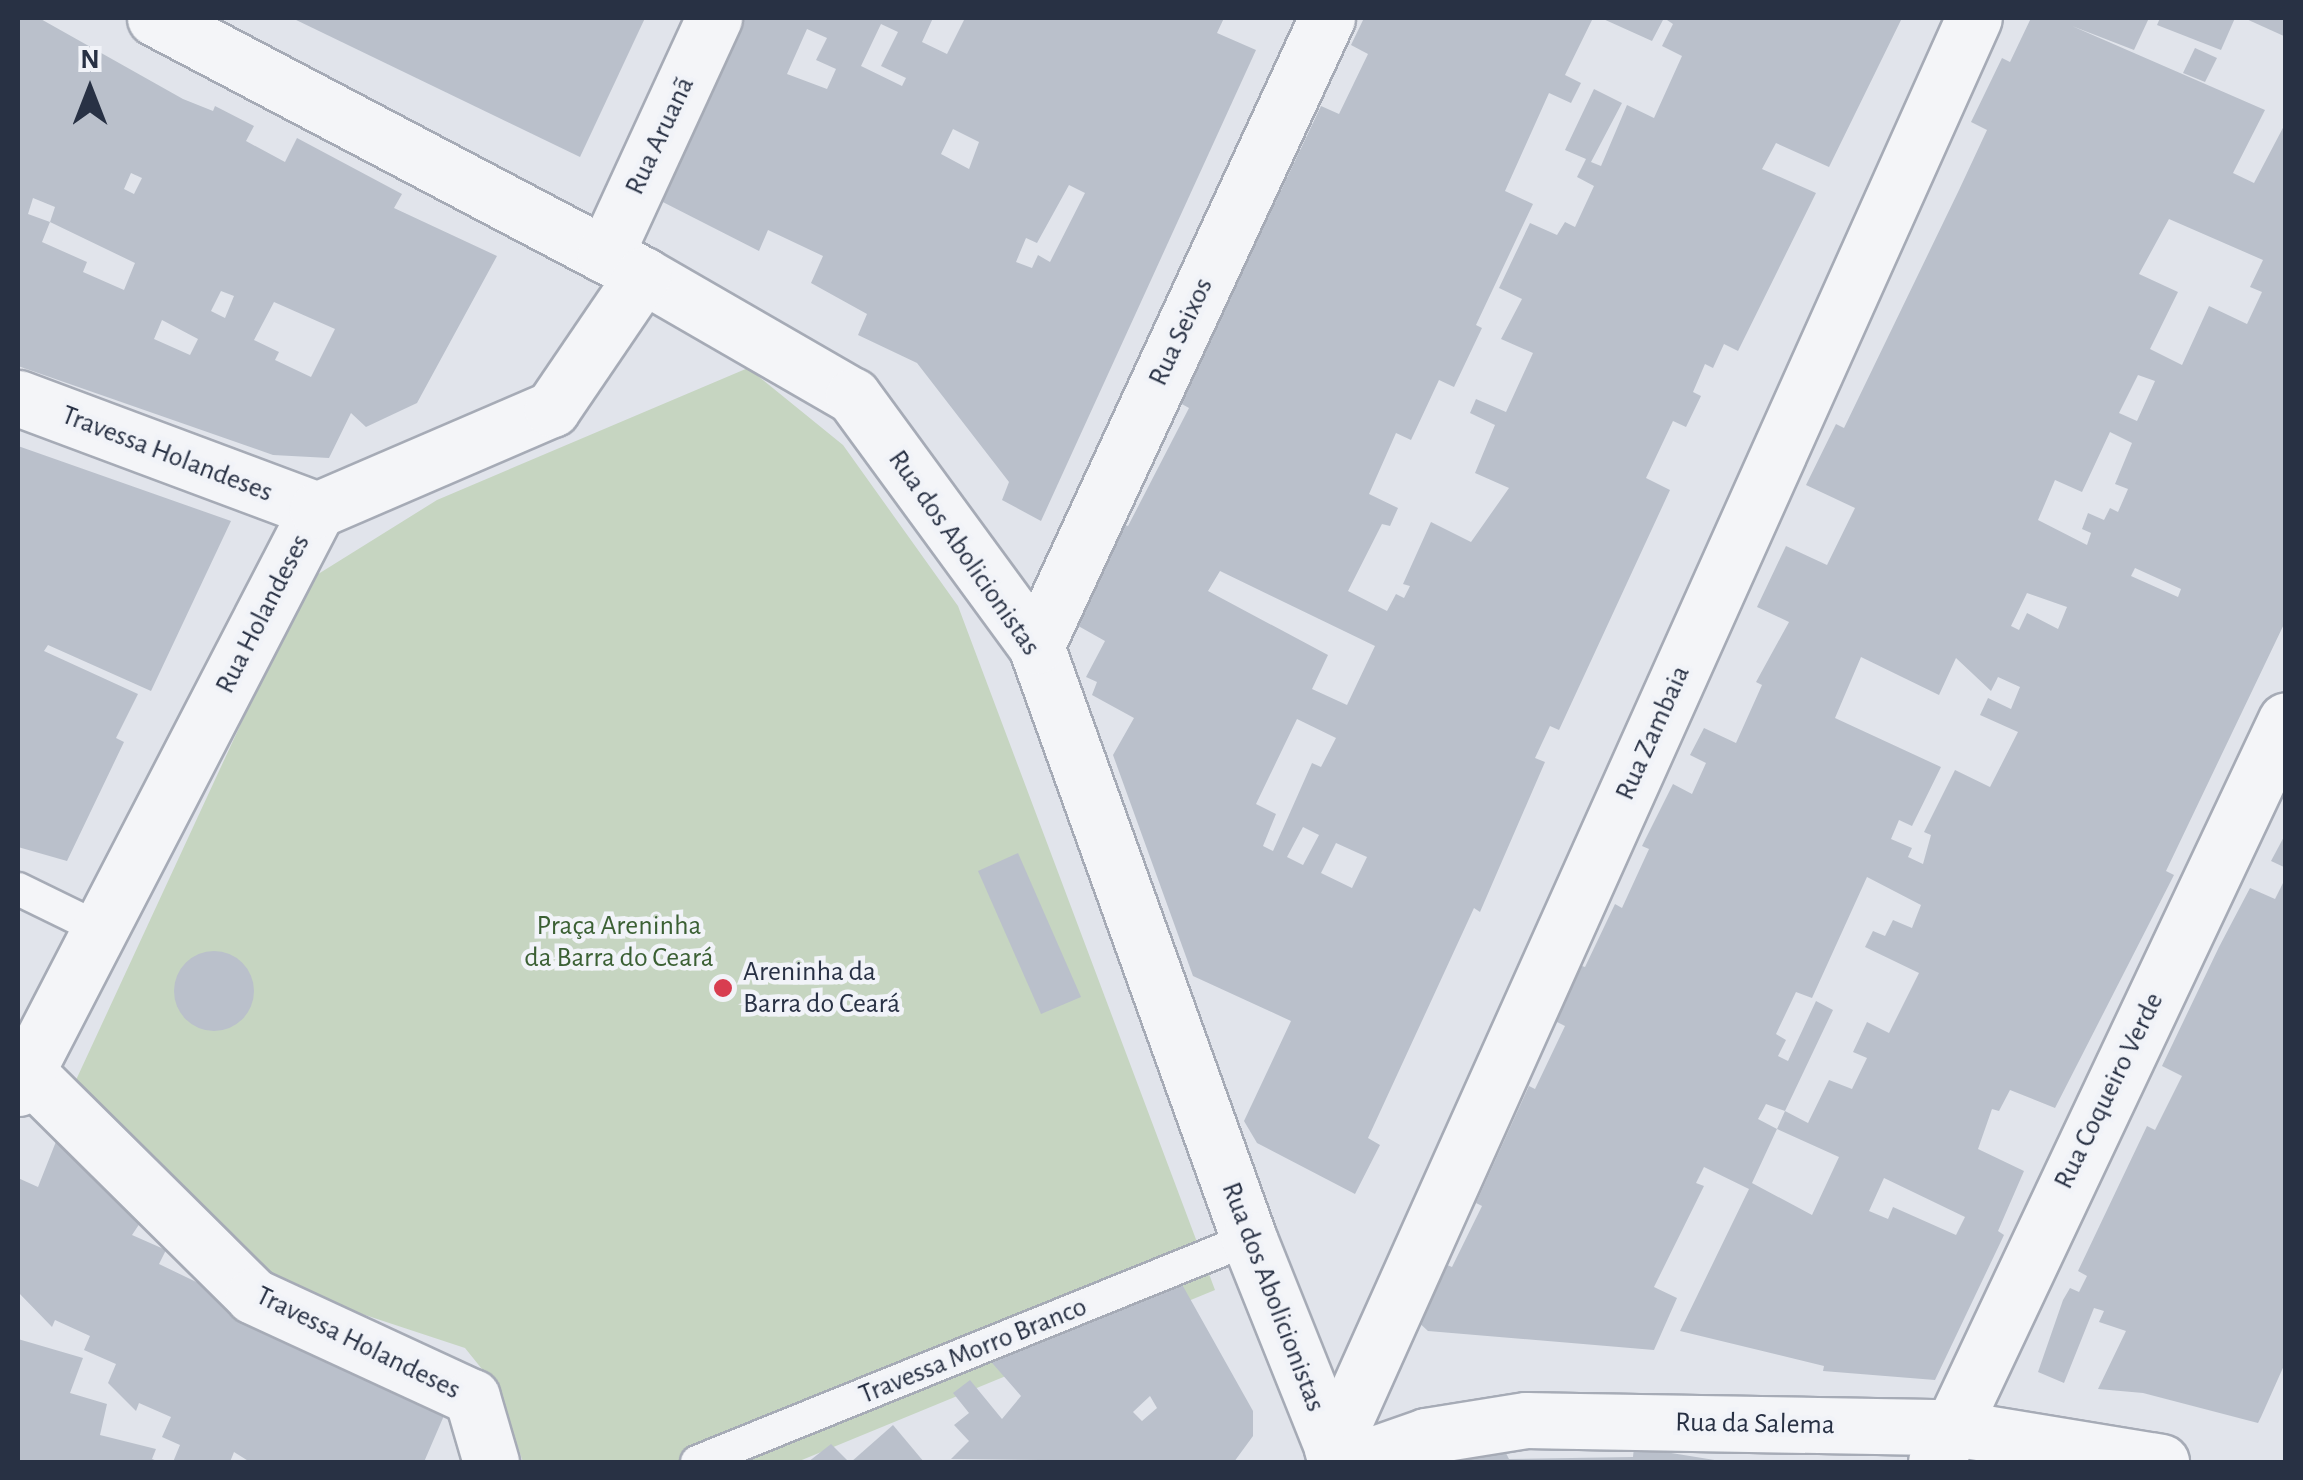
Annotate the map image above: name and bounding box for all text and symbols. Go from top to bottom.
north arrow [40,40,140,140]
text: N [80,46,100,74]
street label: Rua Aruanã [618,72,702,200]
street label: Rua Seixos [1141,273,1221,391]
street label: Travessa Holandeses [57,398,277,510]
street label: Rua dos Abolicionistas [881,444,1047,662]
street label: Rua Holandeses [208,529,318,699]
street label: Rua Zambaia [1608,661,1698,805]
park label: Praça Areninha da Barra do Ceará [524,909,714,975]
place label: Areninha da Barra do Ceará [743,955,900,1021]
marker: Areninha da Barra do Ceará [712,977,734,999]
street label: Rua Coqueiro Verde [2047,987,2171,1195]
street label: Rua dos Abolicionistas [1214,1178,1332,1416]
street label: Travessa Holandeses [250,1279,466,1407]
street label: Travessa Morro Branco [854,1290,1092,1412]
street label: Rua da Salema [1675,1406,1835,1442]

